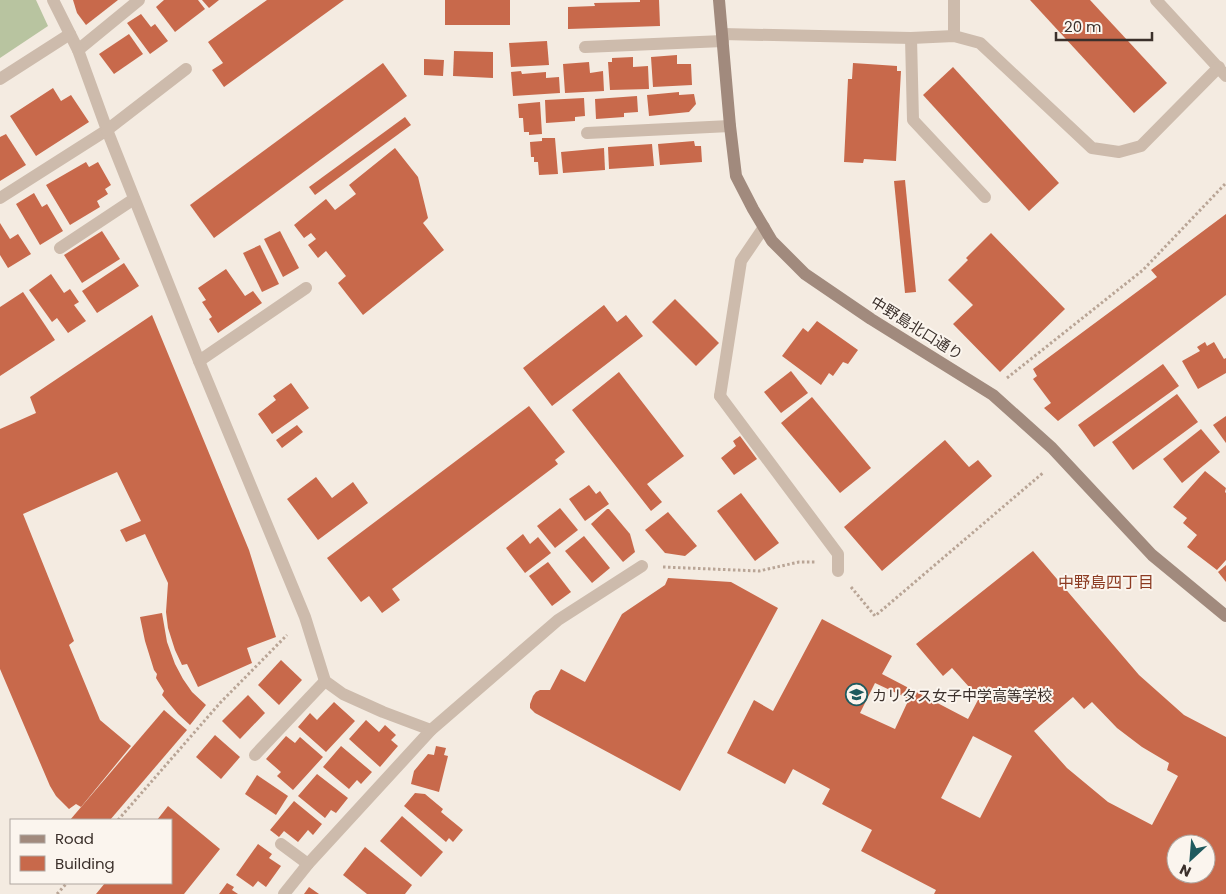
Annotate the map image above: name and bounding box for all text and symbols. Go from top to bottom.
scale bar [1056,10,1152,42]
text: 20 m [1064,16,1102,37]
street label: 中野島北口通り [867,291,967,365]
district label: 中野島四丁目 [1058,571,1154,594]
school or university icon: カリタス女子中学高等学校 [844,683,868,707]
place label: カリタス女子中学高等学校 [872,685,1052,706]
legend [10,819,172,884]
text: Road [55,828,94,849]
north arrow [1166,834,1216,884]
text: Building [55,853,115,874]
text: N [1176,859,1194,882]

